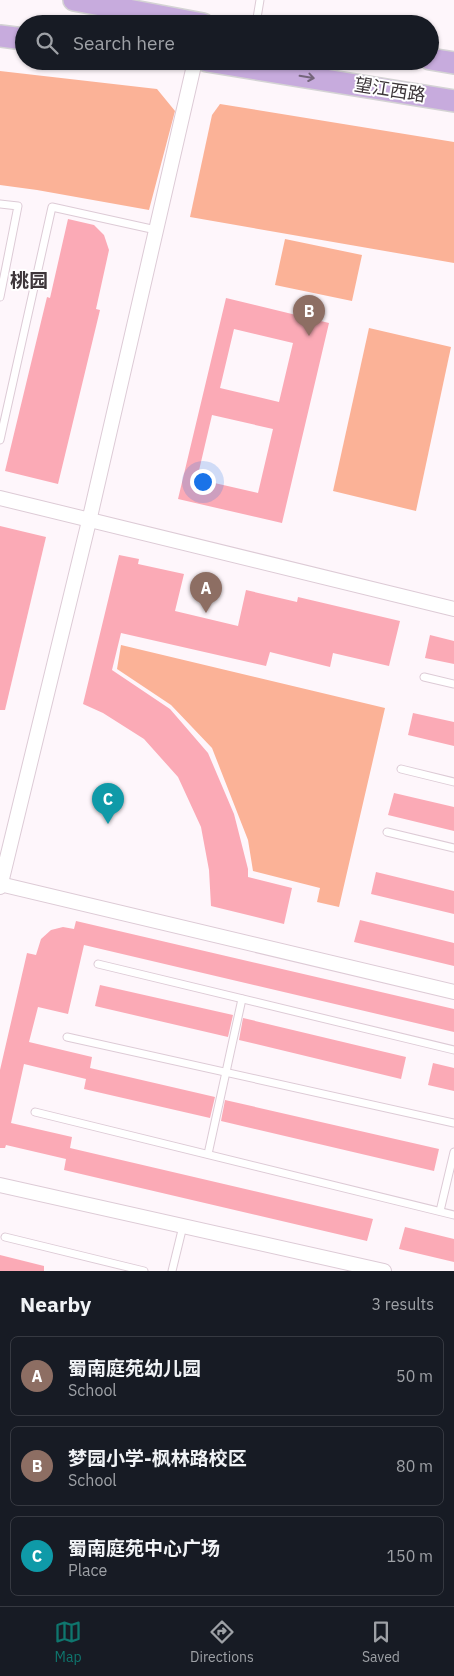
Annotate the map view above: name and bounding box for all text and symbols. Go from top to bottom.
search box [15,15,439,70]
icon: search [33,29,61,57]
text: Search here [73,31,175,55]
one-way arrow [298,73,314,83]
street label: 望江西路 [353,73,427,106]
district label: 桃园 [10,268,48,292]
pin: B [293,295,325,336]
your location [190,469,216,495]
pin: A [190,572,222,613]
pin: C [92,783,124,824]
text: Nearby [20,1290,91,1318]
text: 3 results [371,1294,434,1314]
text: 蜀南庭苑幼儿园 [68,1356,201,1380]
text: A [32,1366,42,1386]
text: 50 m [396,1366,433,1386]
text: School [68,1380,117,1400]
text: 梦园小学-枫林路校区 [68,1446,247,1470]
text: B [32,1456,42,1476]
text: 80 m [396,1456,433,1476]
text: School [68,1470,117,1490]
text: 蜀南庭苑中心广场 [68,1536,220,1560]
text: C [32,1546,42,1566]
text: 150 m [386,1546,433,1566]
text: Place [68,1560,107,1580]
tab: Map [54,1618,82,1666]
tab: Directions [190,1618,254,1666]
tab: Saved [362,1618,400,1666]

